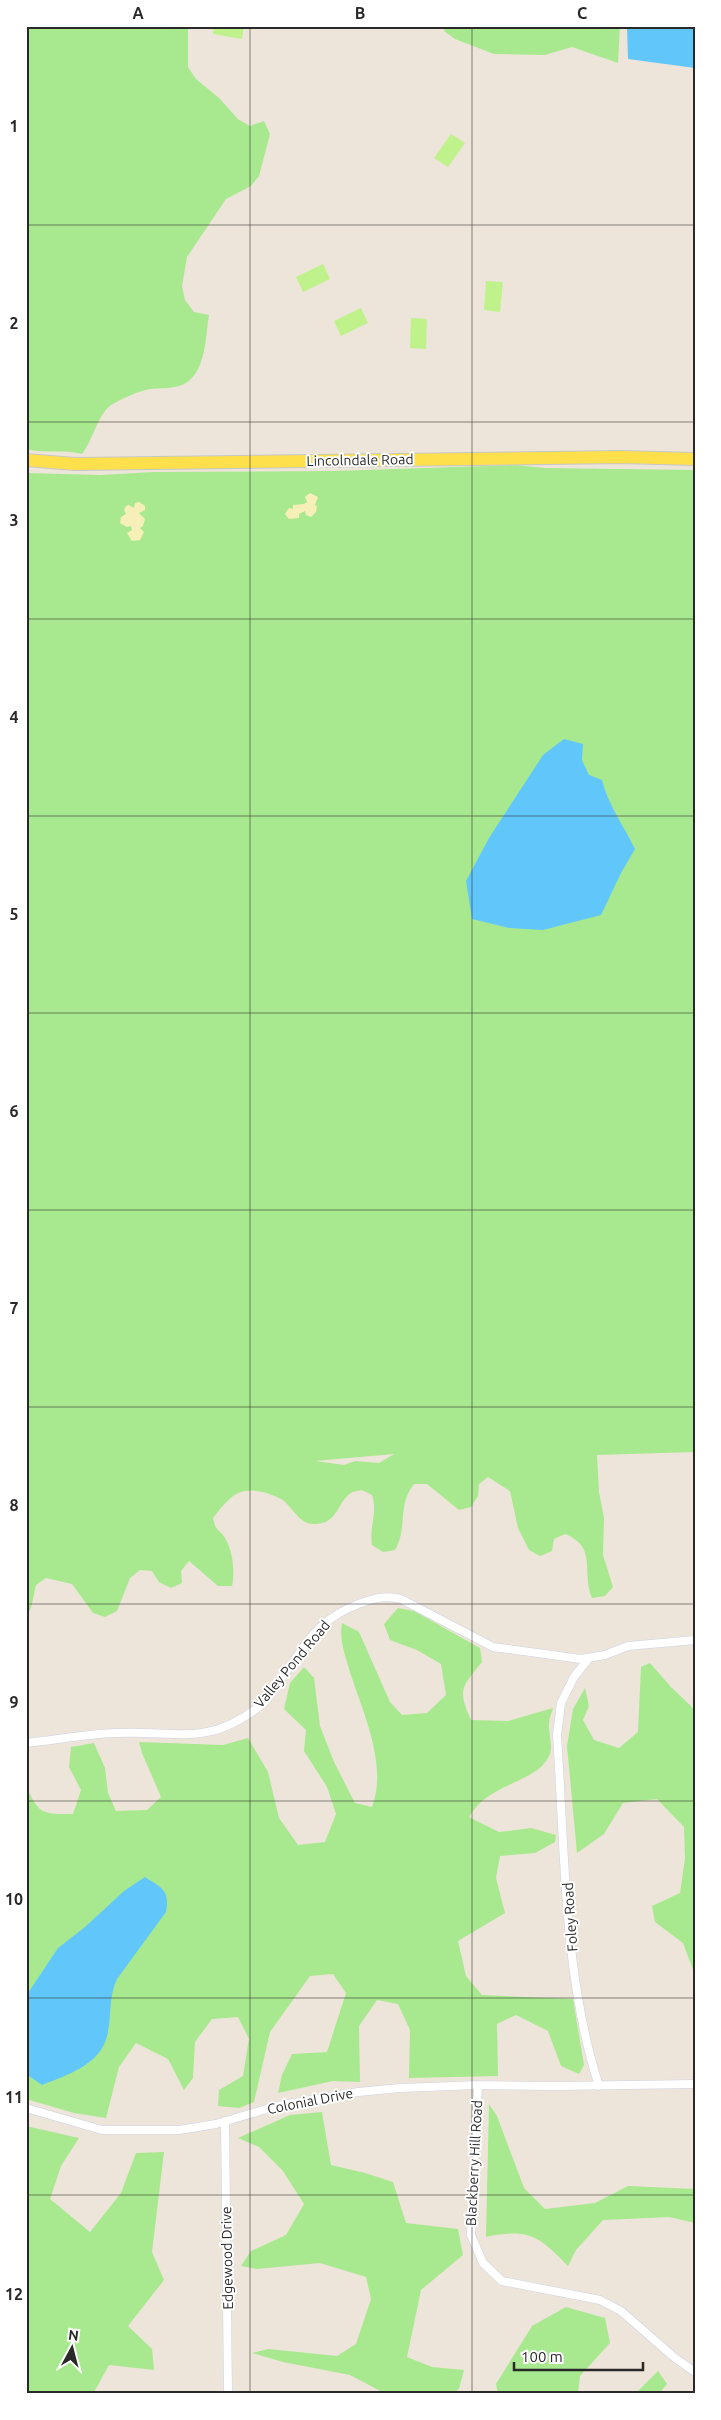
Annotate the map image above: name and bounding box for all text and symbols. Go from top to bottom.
text: A [132,4,144,22]
text: B [355,4,365,22]
text: C [577,4,587,22]
text: 1 [9,117,19,135]
text: 2 [9,314,19,332]
street label: Lincolndale Road [306,451,414,469]
text: 3 [9,511,19,529]
text: 4 [9,708,19,726]
text: 5 [9,905,19,923]
text: 6 [9,1102,19,1120]
text: 7 [9,1299,19,1317]
text: 8 [9,1496,19,1514]
street label: Valley Pond Road [251,1617,333,1711]
text: 9 [9,1693,19,1711]
street label: Foley Road [560,1882,580,1952]
text: 10 [5,1890,23,1908]
street label: Colonial Drive [266,2085,354,2117]
text: 11 [5,2088,23,2106]
street label: Blackberry Hill Road [463,2100,485,2226]
street label: Edgewood Drive [218,2206,236,2310]
text: 12 [5,2285,23,2303]
north arrow [48,2322,98,2372]
text: N [67,2327,80,2344]
scale bar [514,2340,642,2372]
text: 100 m [521,2348,563,2365]

